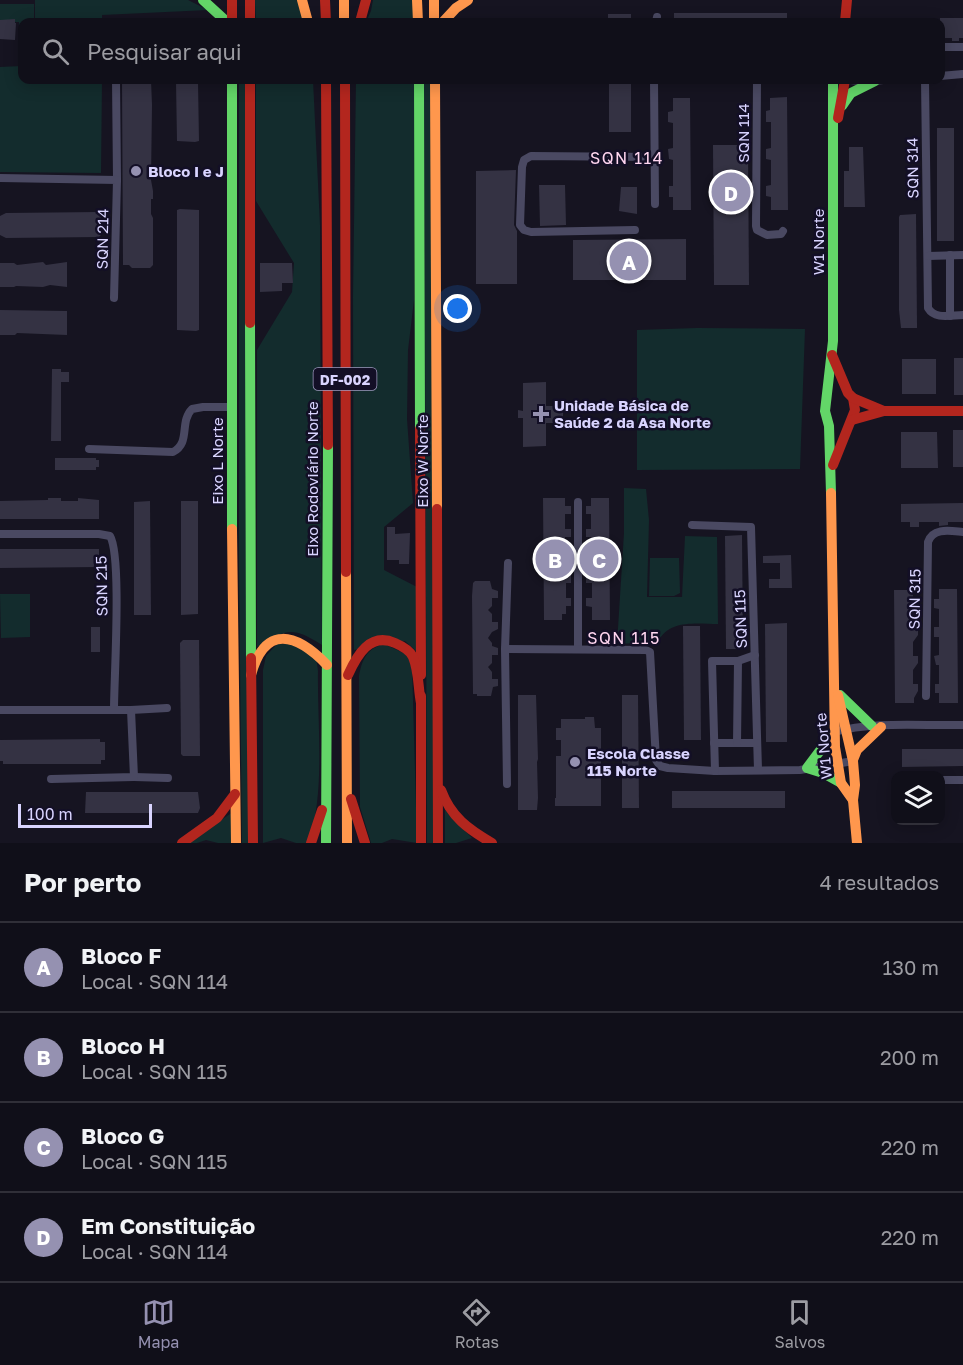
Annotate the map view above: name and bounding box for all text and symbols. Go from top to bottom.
search box [18,18,945,84]
icon: search [39,35,72,68]
text: Pesquisar aqui [87,38,242,65]
street label: SQN 114 [734,103,752,163]
street label: SQN 314 [902,137,922,199]
district label: SQN 114 [590,148,664,168]
place label: Bloco I e J [148,162,224,180]
marker: Bloco I e J [129,164,143,178]
pin: D [712,170,750,214]
street label: SQN 214 [92,208,112,270]
street label: W1 Norte [809,208,827,275]
pin: A [610,238,648,284]
your location [443,294,472,323]
road number: DF-002 [314,368,376,390]
place label: Unidade Básica de Saúde 2 da Asa Norte [554,396,711,431]
street label: Eixo Rodoviário Norte [303,401,321,557]
marker: Unidade Básica de Saúde 2 da Asa Norte [532,405,550,423]
street label: Eixo W Norte [413,414,431,508]
street label: Eixo L Norte [208,417,226,505]
pin: B [536,536,574,582]
pin: C [580,536,618,582]
street label: SQN 215 [91,556,111,616]
street label: SQN 315 [904,569,924,629]
street label: SQN 115 [730,589,750,649]
district label: SQN 115 [587,628,661,648]
street label: W1 Norte [811,712,835,780]
place label: Escola Classe 115 Norte [587,744,690,779]
marker: Escola Classe 115 Norte [568,755,582,769]
map controls [891,771,945,825]
button: layers [891,771,945,825]
scale bar [18,801,152,828]
text: 100 m [27,804,73,824]
text: Por perto [24,867,141,898]
text: 4 resultados [820,870,939,894]
text: Bloco F [81,942,161,969]
text: A [36,955,51,979]
text: 130 m [883,955,939,979]
text: Local · SQN 114 [81,969,228,993]
text: Bloco H [81,1032,165,1059]
text: B [36,1045,51,1069]
text: 200 m [880,1045,939,1069]
text: Local · SQN 115 [81,1059,228,1083]
text: Bloco G [81,1122,165,1149]
text: C [36,1135,51,1159]
text: 220 m [881,1135,939,1159]
text: Local · SQN 115 [81,1149,228,1173]
text: Em Constituição [81,1212,255,1239]
text: D [36,1225,51,1249]
text: 220 m [881,1225,939,1249]
text: Local · SQN 114 [81,1239,228,1263]
tab: Mapa [138,1296,179,1352]
tab: Rotas [455,1296,499,1352]
tab: Salvos [774,1296,825,1352]

